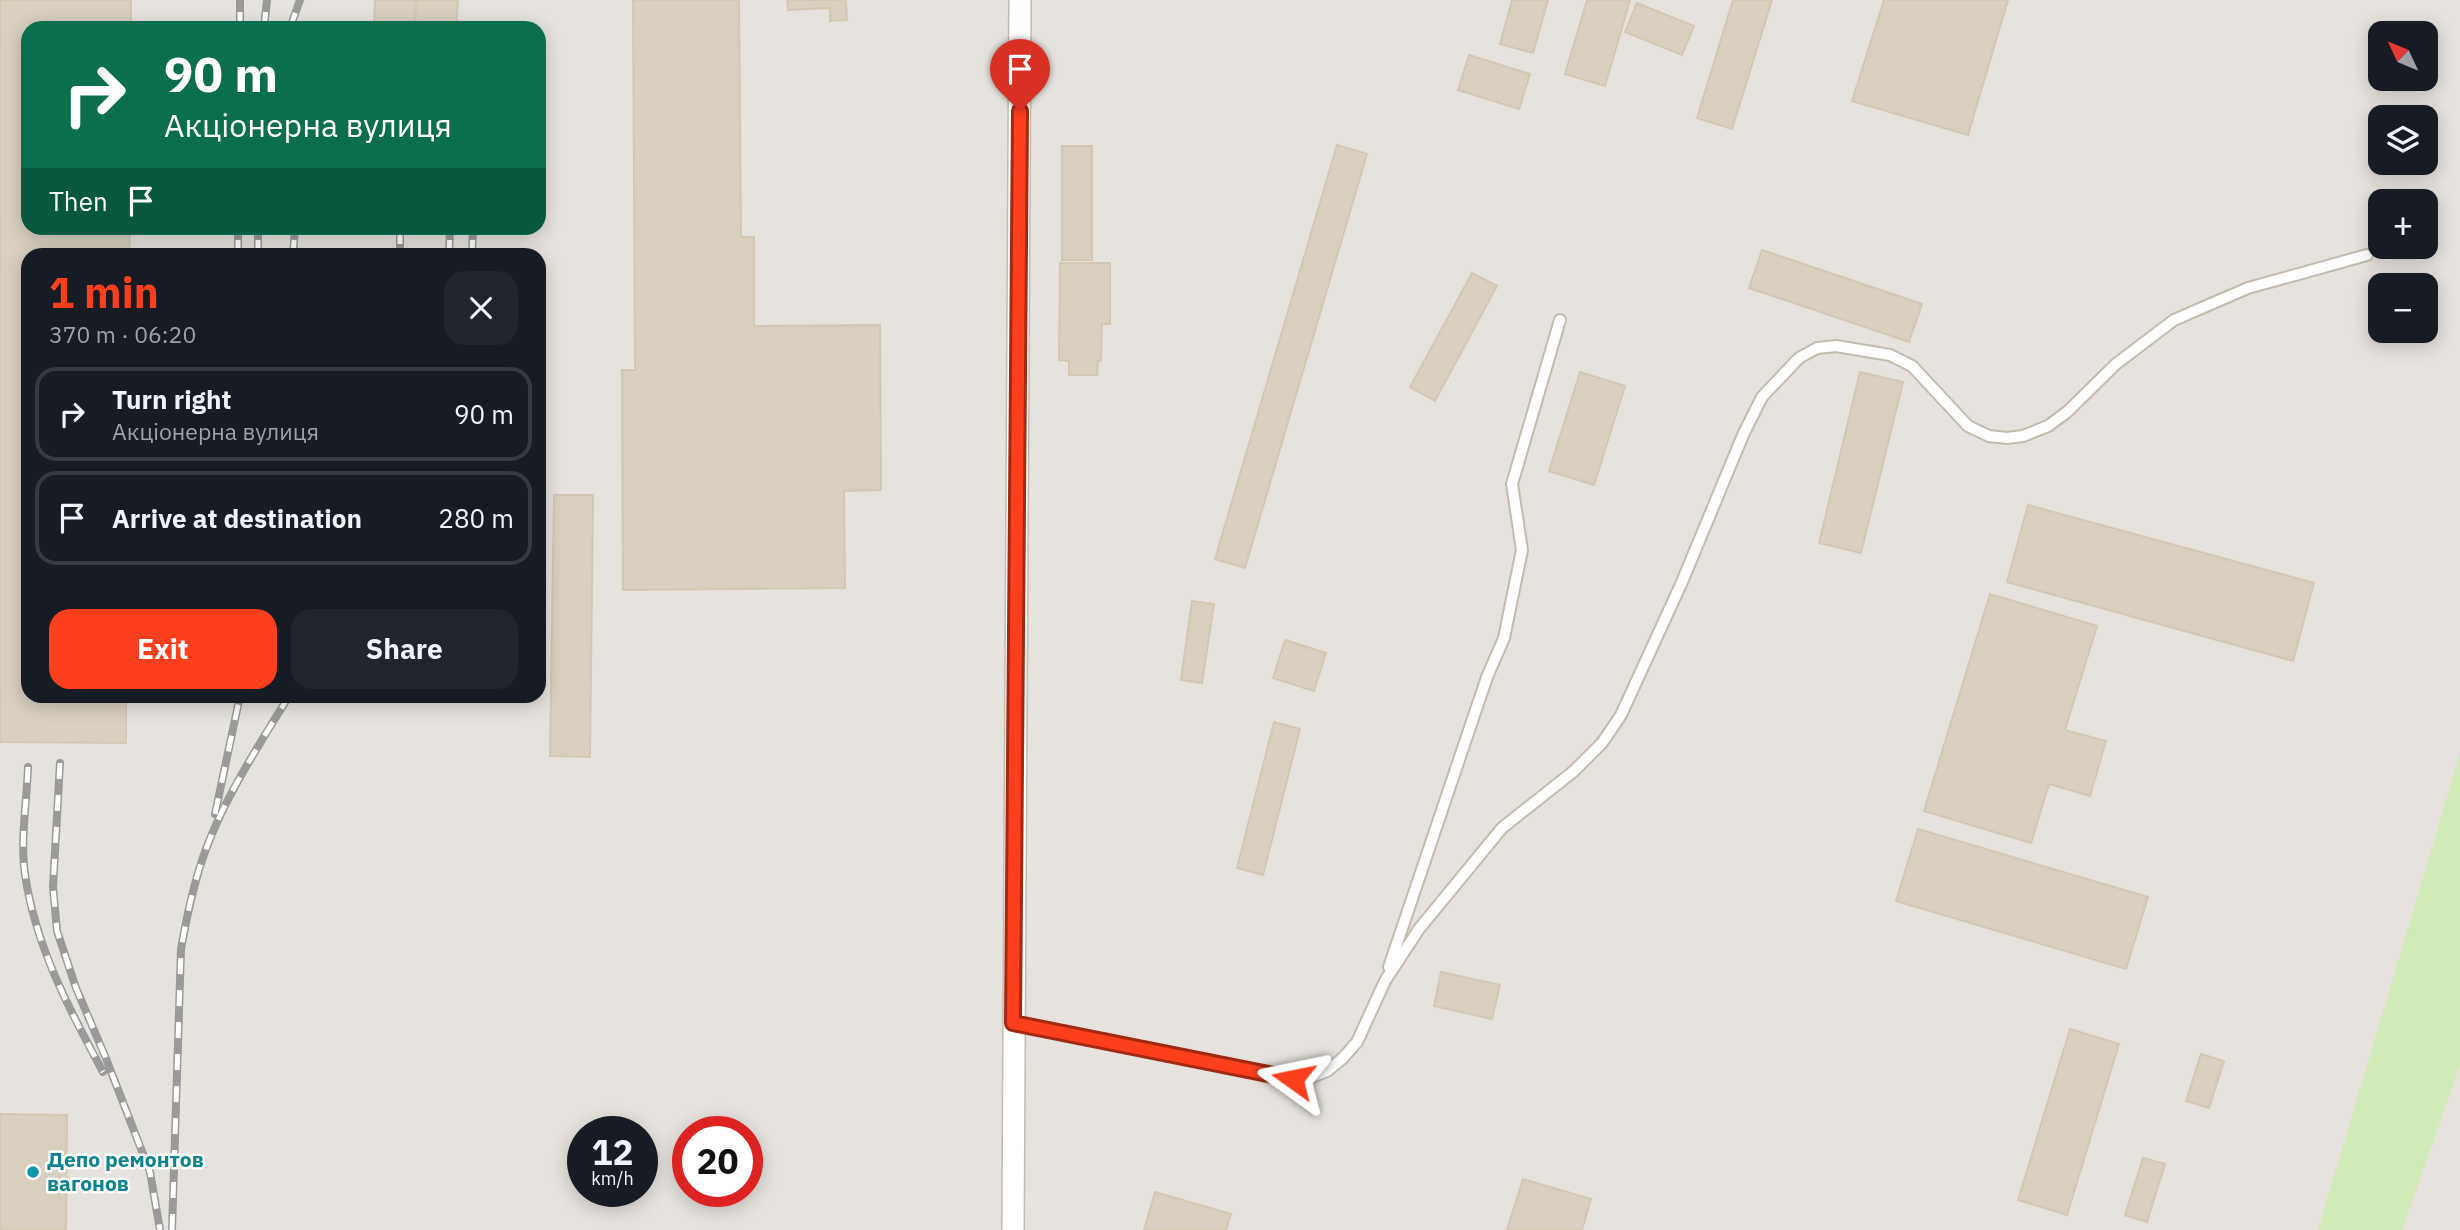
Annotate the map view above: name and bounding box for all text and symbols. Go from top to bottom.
north arrow [2368,21,2438,91]
map controls [2368,21,2438,343]
pin [990,39,1050,111]
text: 90 m [164,42,278,105]
icon: right [49,49,140,140]
icon: arrive [1001,50,1039,88]
text: Акціонерна вулиця [164,104,452,146]
button: layers [2368,105,2438,175]
icon: arrive [122,182,160,220]
text: Then [49,184,108,218]
button: + [2368,189,2438,259]
text: 1 min [49,265,159,320]
button: close [444,271,518,345]
button: − [2368,273,2438,343]
text: 370 m · 06:20 [49,319,196,349]
text: Turn right [112,382,231,416]
icon: right [53,395,91,433]
text: 90 m [454,397,514,431]
text: Акціонерна вулиця [112,416,319,446]
icon: arrive [53,499,91,537]
text: Arrive at destination [112,501,362,535]
text: 280 m [438,501,514,535]
button: Exit [49,609,277,689]
button: Share [291,609,518,689]
position arrow [1256,1042,1330,1116]
speed limit sign: 20 [672,1116,763,1207]
text: 12 [591,1129,634,1175]
place label: Депо ремонтов вагонов [47,1145,204,1197]
marker: Депо ремонтов вагонов [25,1164,41,1180]
text: km/h [591,1167,634,1190]

